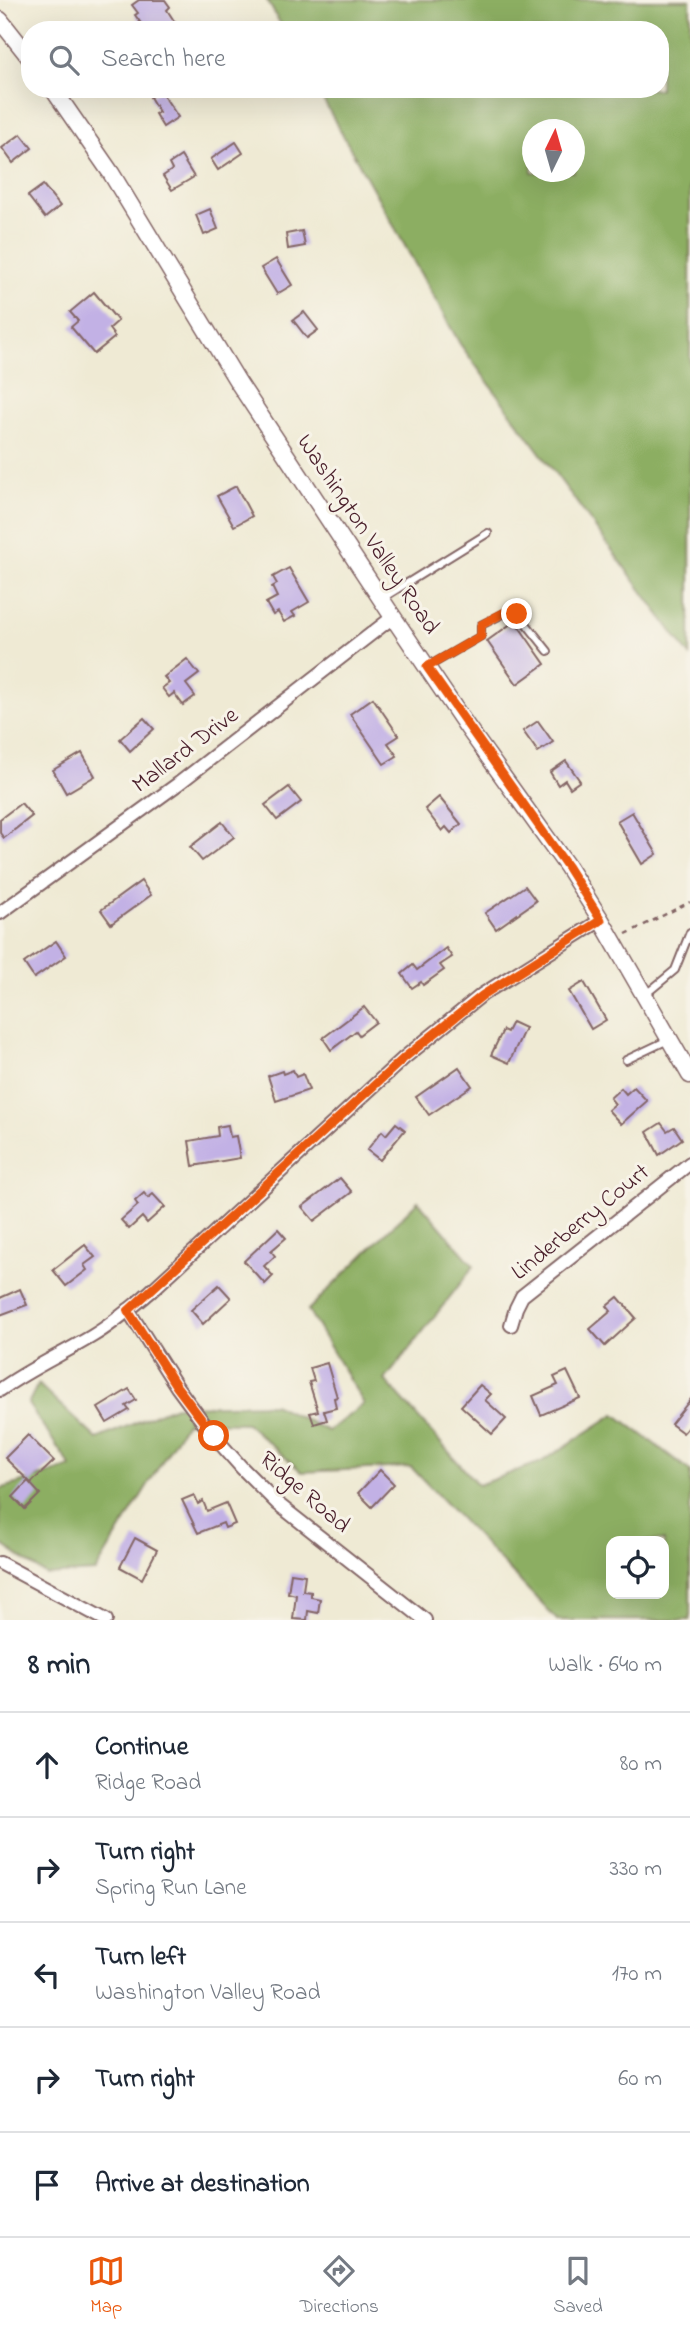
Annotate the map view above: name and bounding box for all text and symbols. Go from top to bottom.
search box [21,21,669,98]
icon: search [45,41,83,79]
text: Search here [101,41,226,79]
north arrow [522,119,585,182]
street label: Washington Valley Road [286,428,448,643]
route end [501,598,532,629]
street label: Mallard Drive [125,699,247,803]
street label: Linderberry Court [504,1156,658,1291]
route start [198,1420,229,1451]
street label: Ridge Road [251,1443,358,1543]
map controls [606,1536,669,1599]
button: locate [606,1536,669,1599]
text: 8 min [28,1644,90,1688]
text: Walk · 640 m [548,1649,662,1682]
text: Continue [95,1729,188,1767]
icon: ahead [28,1746,66,1784]
text: 80 m [620,1748,662,1781]
text: Ridge Road [95,1767,201,1800]
text: Turn right [95,1834,195,1872]
icon: right [28,1851,66,1889]
text: 330 m [609,1853,662,1886]
text: Spring Run Lane [95,1872,246,1905]
text: Turn left [95,1939,186,1977]
icon: left [28,1956,66,1994]
text: 170 m [612,1958,662,1991]
text: Washington Valley Road [95,1977,320,2010]
icon: right [28,2061,66,2099]
text: Turn right [95,2061,195,2099]
text: 60 m [618,2063,662,2096]
icon: arrive [28,2166,66,2204]
text: Arrive at destination [95,2166,310,2204]
tab: Map [87,2252,125,2321]
tab: Directions [300,2252,379,2321]
tab: Saved [553,2252,603,2321]

